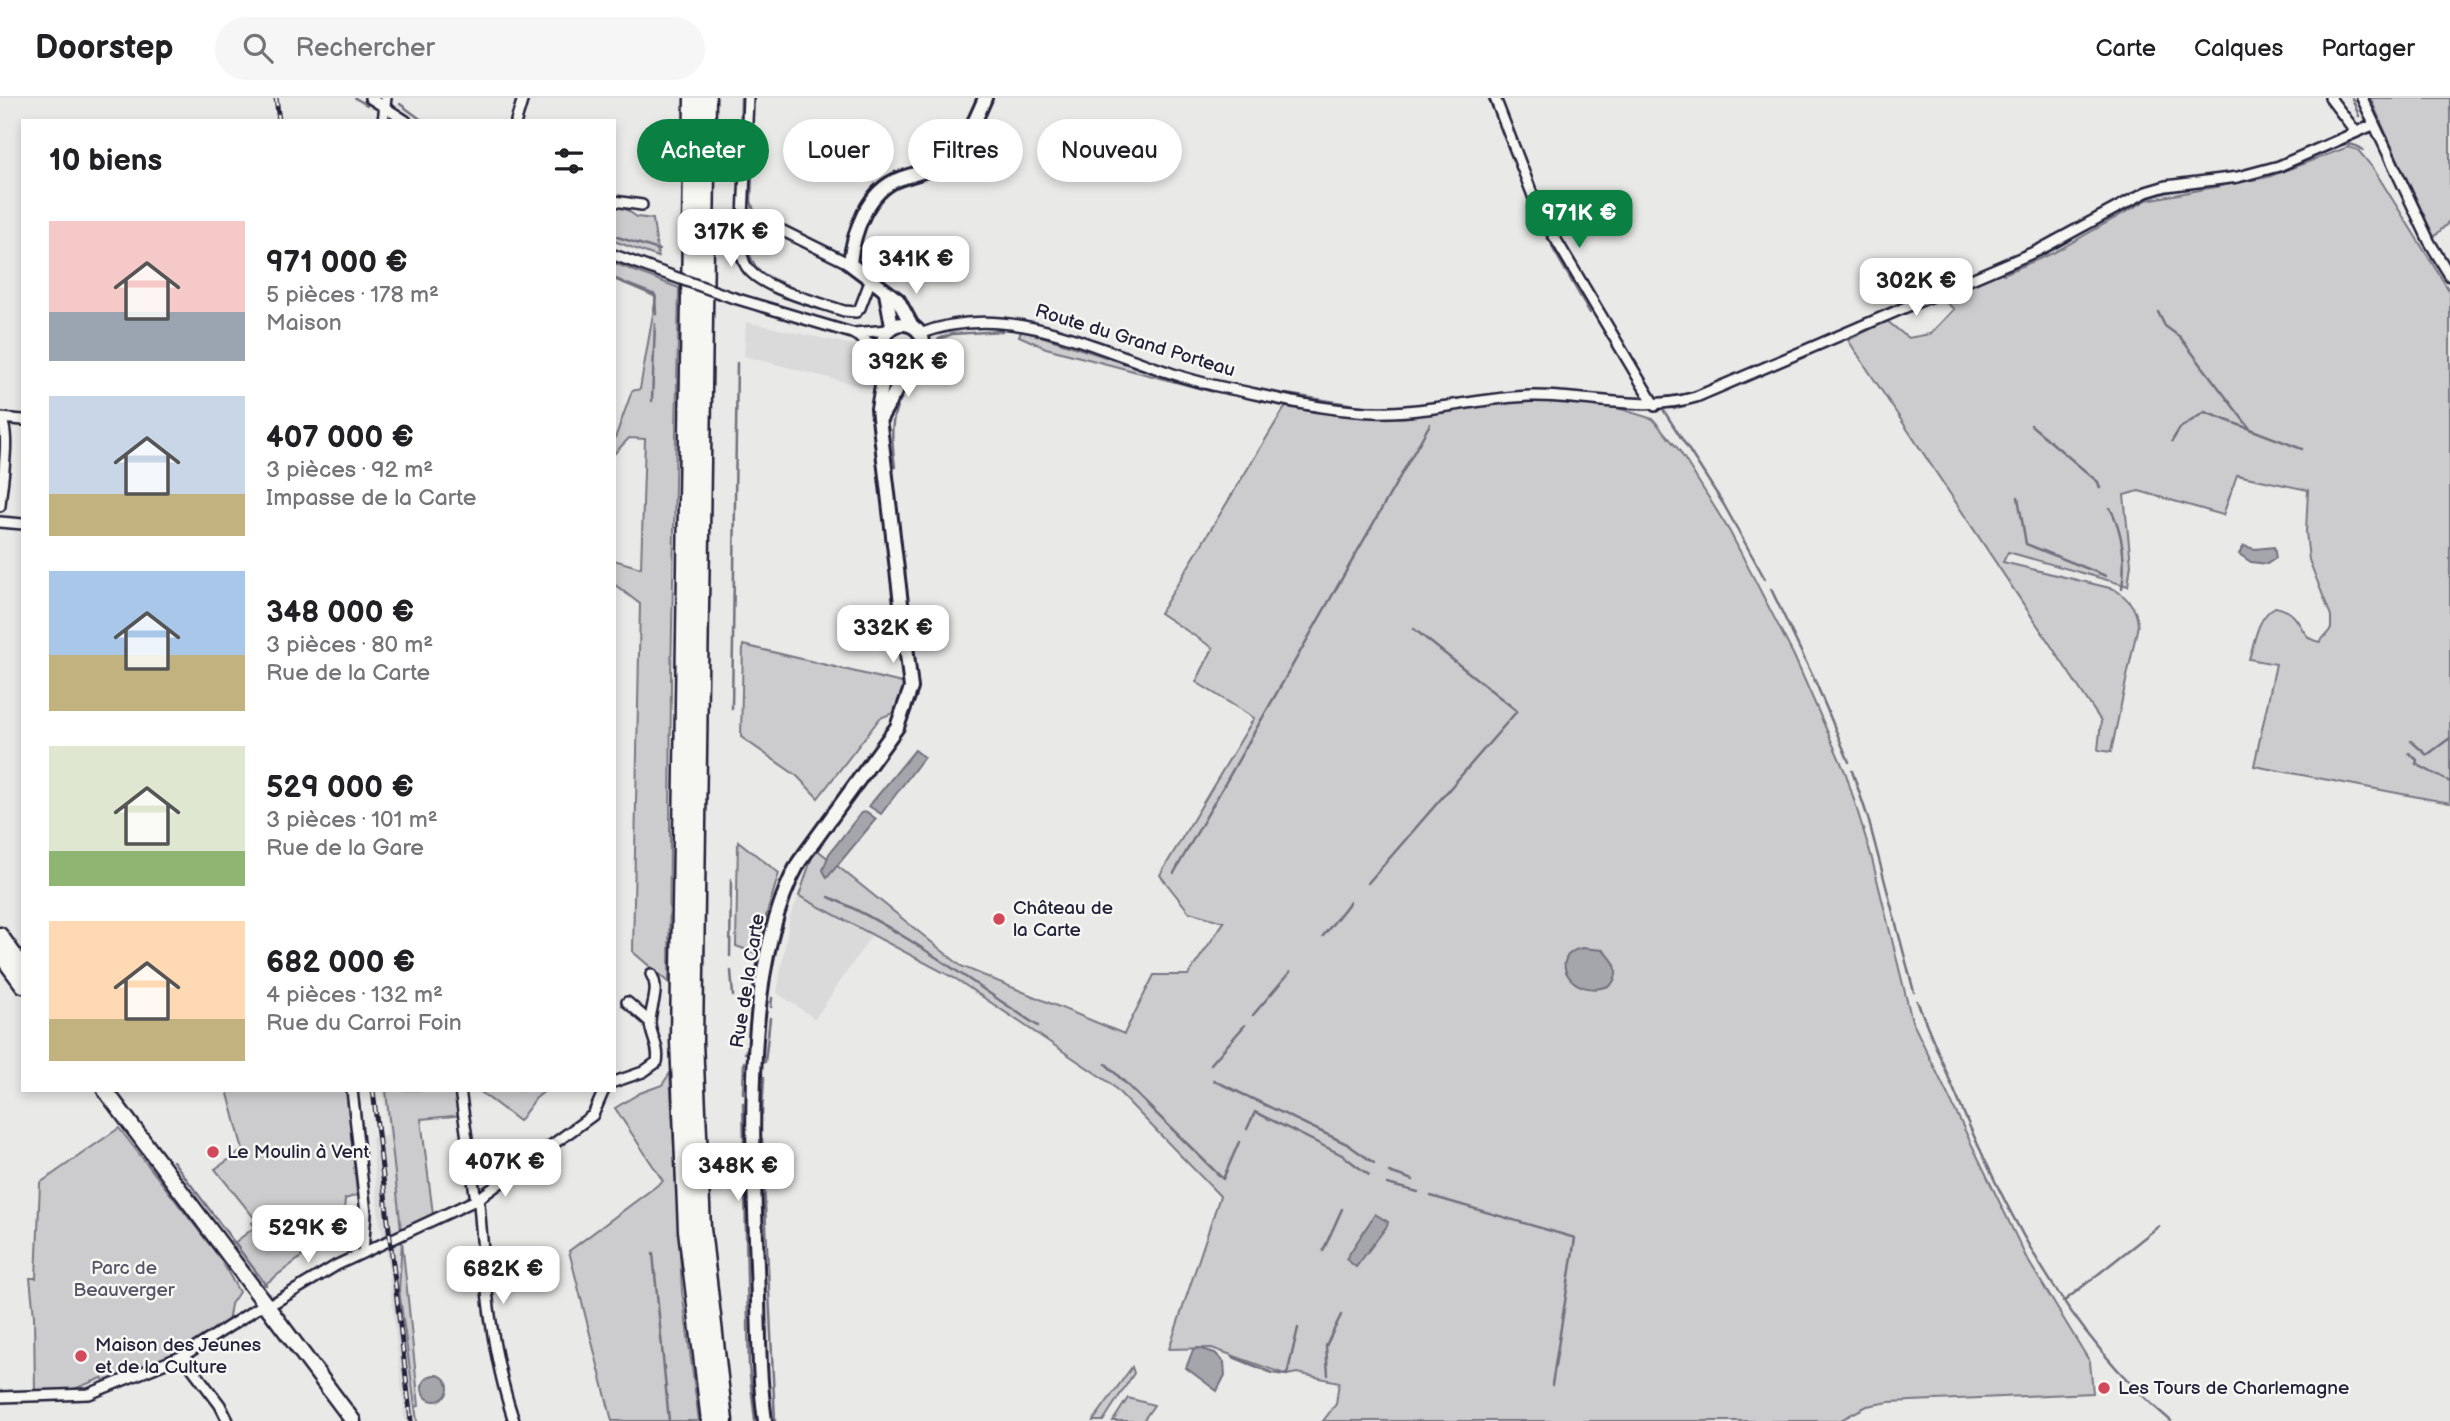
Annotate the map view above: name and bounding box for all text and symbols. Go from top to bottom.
search box [215,17,705,80]
text: Doorstep [35,28,173,68]
icon: search [239,29,277,67]
text: Rechercher [295,33,435,64]
text: Carte [2096,34,2156,63]
text: Calques [2194,34,2283,63]
text: Partager [2321,34,2415,63]
chip: Acheter [637,119,769,182]
chip: Louer [783,119,894,182]
chip: Filtres [908,119,1023,182]
chip: Nouveau [1037,119,1182,182]
icon: filters [550,142,588,180]
text: 10 biens [49,143,162,179]
pin: 971K € [1522,190,1636,250]
text: 971K € [1541,199,1617,227]
pin: 317K € [674,209,788,269]
text: 317K € [693,218,769,246]
pin: 341K € [859,236,973,296]
text: 971 000 € [266,245,408,281]
text: 341K € [878,245,954,273]
icon: home [105,249,189,333]
pin: 302K € [1859,258,1973,318]
text: 302K € [1876,267,1956,295]
text: 5 pièces · 178 m² [266,281,439,309]
street label: Route du Grand Porteau [1032,300,1238,382]
text: Maison [266,309,342,337]
pin: 392K € [851,340,965,399]
text: 392K € [868,348,948,376]
text: 407 000 € [266,420,414,456]
icon: home [105,424,189,508]
text: 3 pièces · 92 m² [266,456,433,484]
text: Impasse de la Carte [266,484,476,512]
text: 348 000 € [266,595,414,631]
icon: home [105,599,189,683]
pin: 332K € [836,606,950,665]
text: 332K € [853,614,933,642]
text: 3 pièces · 80 m² [266,631,433,659]
text: Rue de la Carte [266,659,430,687]
text: 529 000 € [266,770,414,806]
icon: home [105,774,189,858]
text: 3 pièces · 101 m² [266,806,438,834]
text: Rue de la Gare [266,834,424,862]
place label: Château de la Carte [1013,897,1113,942]
marker: Château de la Carte [991,911,1007,927]
street label: Rue de la Carte [726,912,770,1050]
text: 682 000 € [266,945,415,981]
icon: home [105,949,189,1033]
text: 4 pièces · 132 m² [266,981,443,1009]
text: Rue du Carroi Foin [266,1009,462,1037]
pin: 407K € [448,1140,562,1199]
place label: Le Moulin à Vent [227,1141,369,1164]
marker: Le Moulin à Vent [205,1144,221,1160]
pin: 348K € [681,1144,795,1203]
text: 407K € [465,1148,545,1176]
text: 348K € [698,1152,778,1180]
pin: 529K € [251,1206,365,1265]
text: 529K € [268,1214,348,1242]
pin: 682K € [446,1246,560,1306]
text: 682K € [463,1255,543,1283]
park label: Parc de Beauverger [73,1257,176,1302]
place label: Maison des Jeunes et de la Culture [95,1334,261,1379]
marker: Maison des Jeunes et de la Culture [73,1348,89,1364]
place label: Les Tours de Charlemagne [2118,1377,2349,1400]
marker: Les Tours de Charlemagne [2096,1380,2112,1396]

